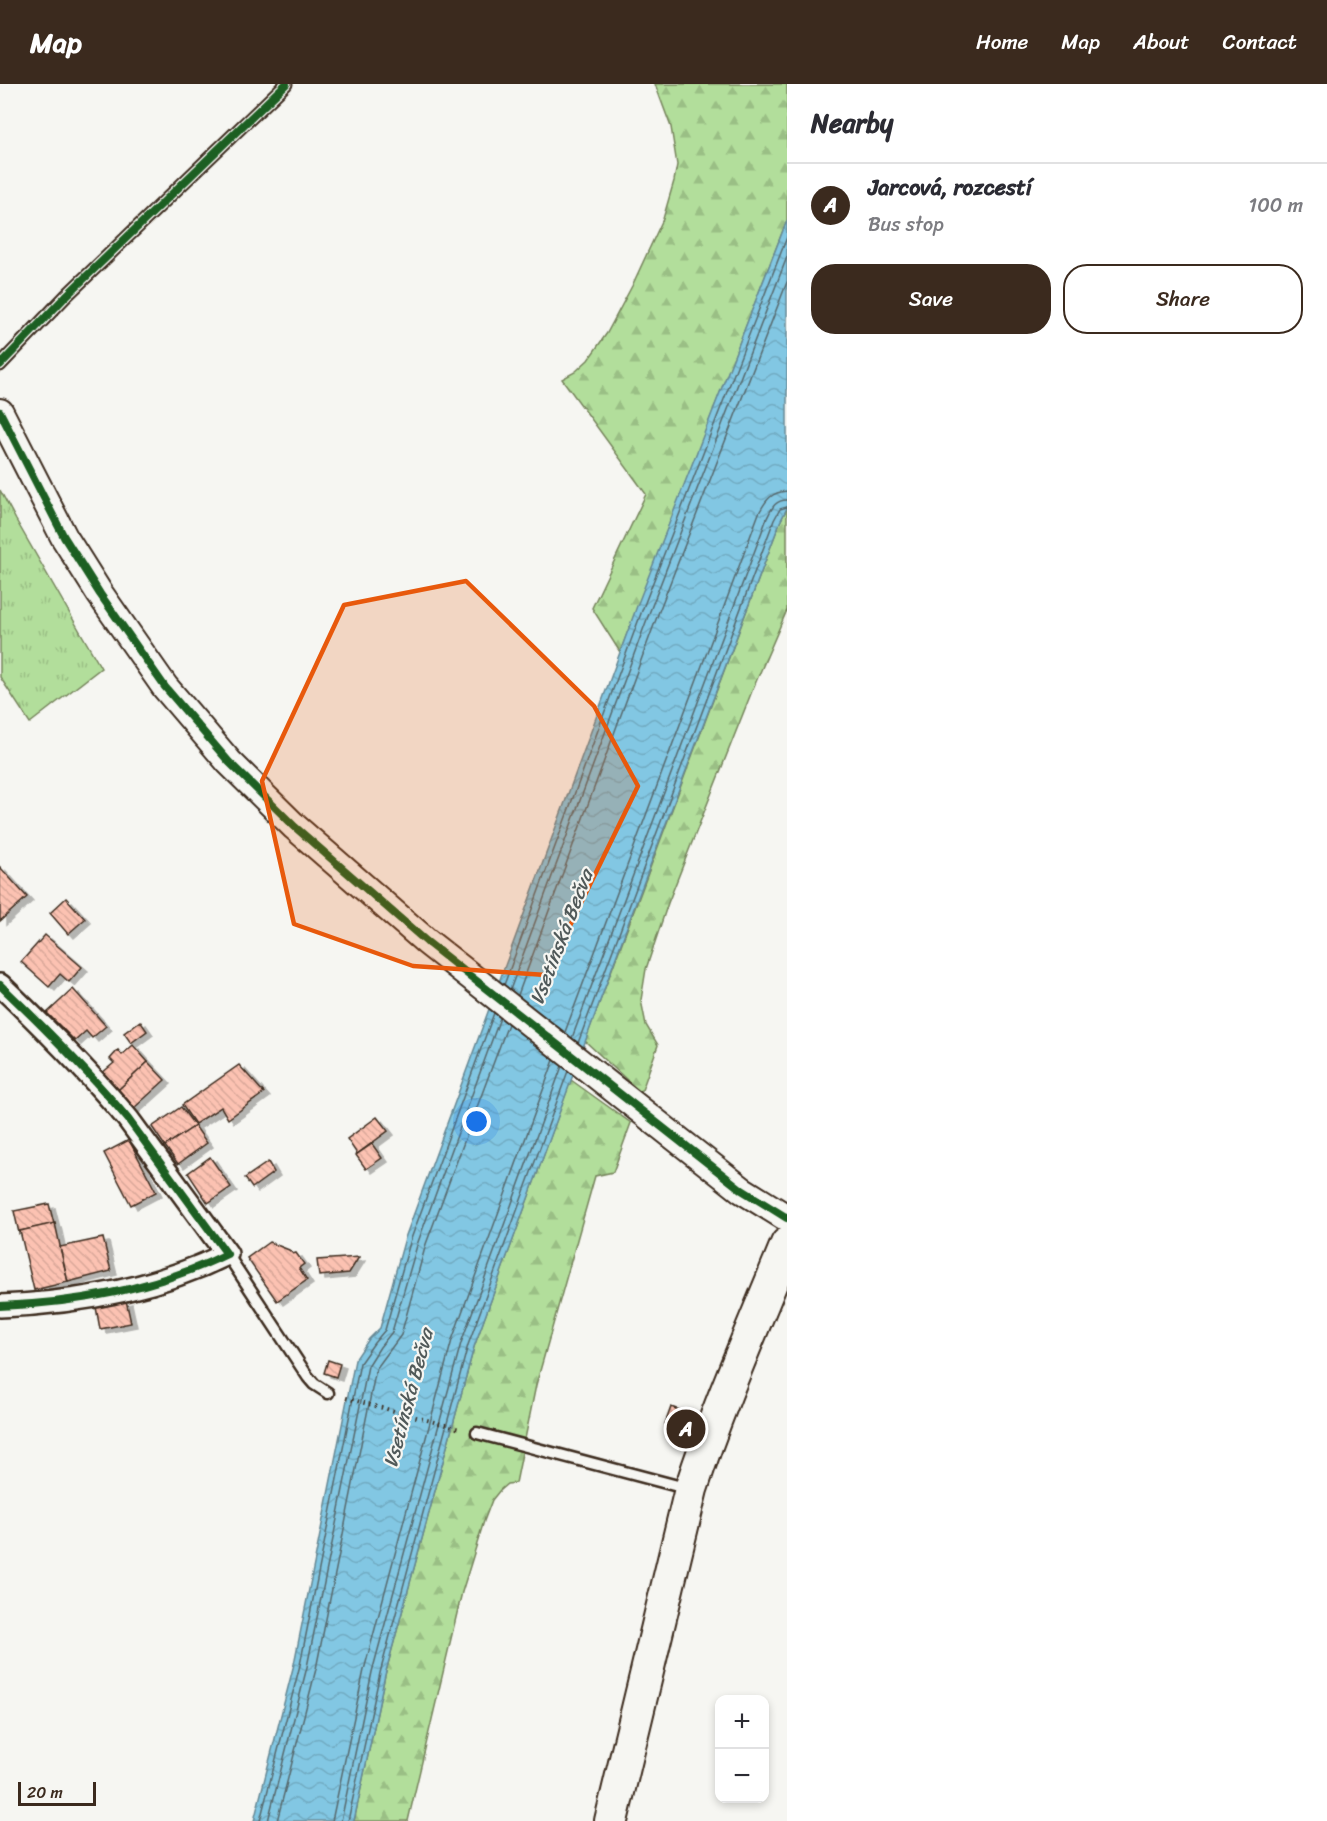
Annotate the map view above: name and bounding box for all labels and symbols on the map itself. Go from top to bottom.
water label: Vsetínská Bečva [520,862,604,1010]
your location [462,1107,491,1136]
water label: Vsetínská Bečva [373,1322,445,1471]
pin: A [666,1406,706,1452]
scale bar [18,1779,96,1806]

